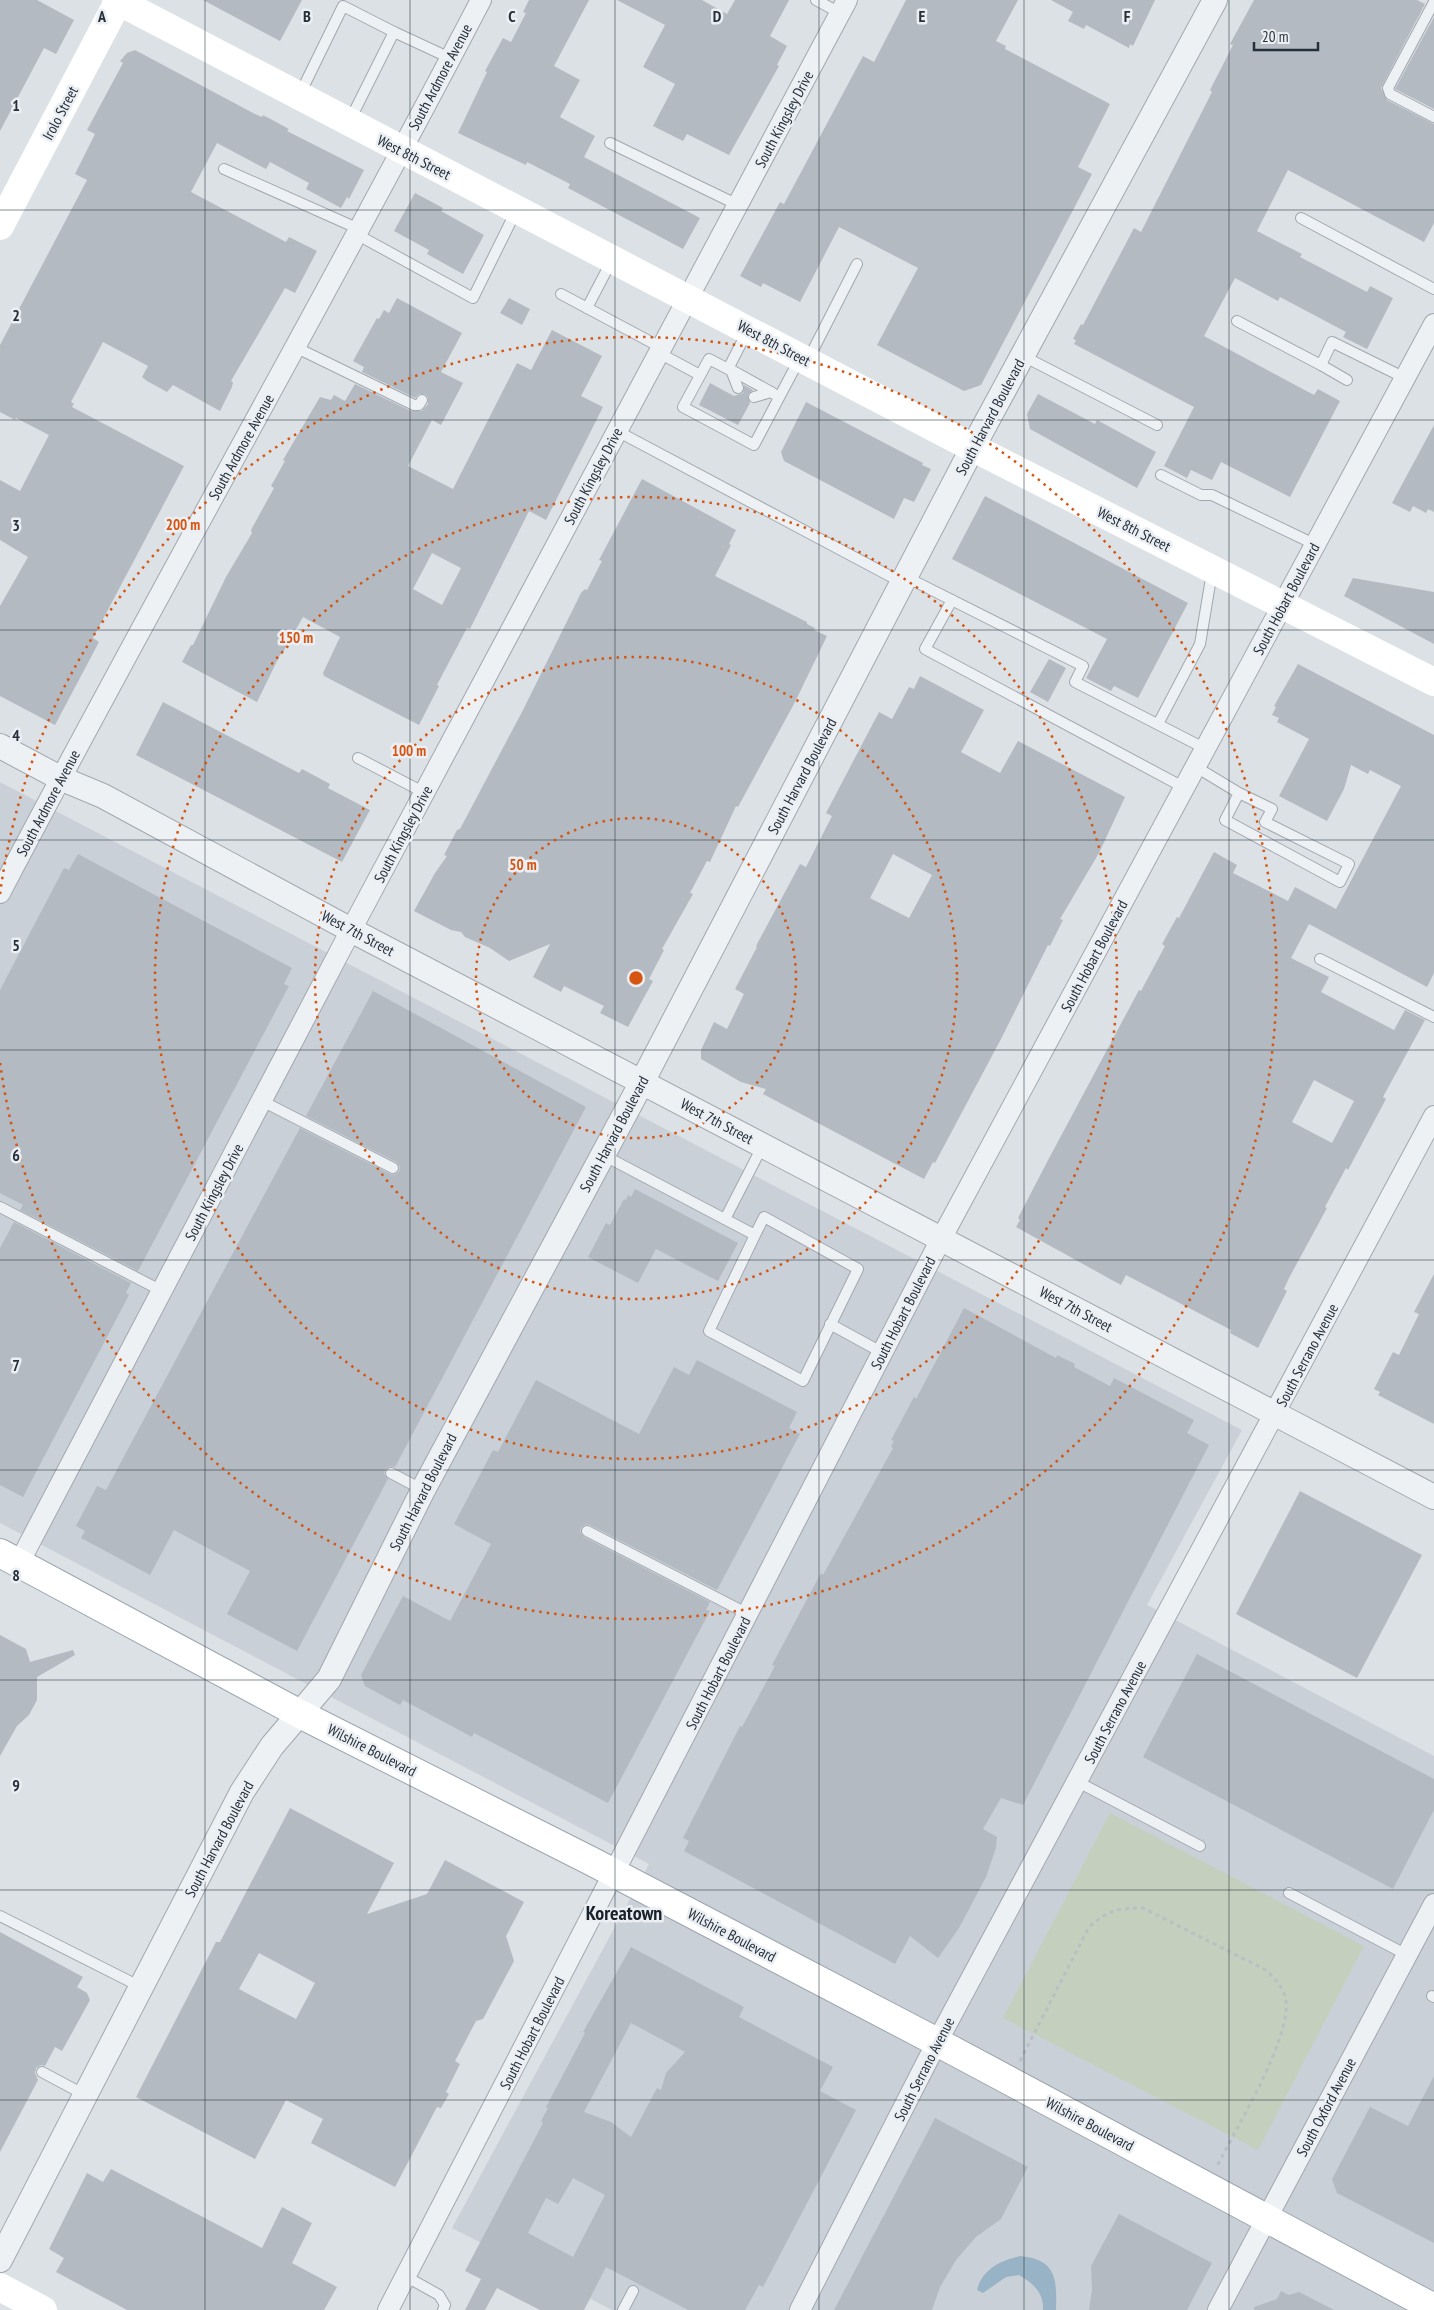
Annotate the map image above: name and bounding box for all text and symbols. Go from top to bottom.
text: A [97,6,107,26]
text: B [303,6,311,26]
text: C [508,6,516,26]
text: D [713,6,722,26]
text: E [919,6,926,26]
text: F [1124,6,1131,26]
scale bar [1254,20,1318,52]
street label: South Ardmore Avenue [404,21,476,133]
text: 20 m [1262,27,1288,46]
street label: South Kingsley Drive [750,67,818,171]
street label: Irolo Street [38,83,82,143]
text: 1 [12,95,20,115]
street label: West 8th Street [374,130,454,184]
text: 2 [12,305,20,325]
street label: West 8th Street [734,316,814,370]
street label: South Harvard Boulevard [951,356,1029,478]
street label: South Ardmore Avenue [204,391,278,503]
street label: South Kingsley Drive [559,424,627,528]
street label: West 8th Street [1094,502,1174,556]
text: 3 [12,515,20,535]
text: 200 m [166,515,200,534]
street label: South Hobart Boulevard [1248,540,1324,658]
text: 150 m [279,628,313,647]
street label: South Harvard Boulevard [763,715,841,837]
text: 4 [12,725,20,745]
text: 100 m [392,741,426,760]
street label: South Ardmore Avenue [12,747,84,859]
street label: South Kingsley Drive [369,782,437,886]
text: 50 m [509,855,537,874]
street label: South Hobart Boulevard [1056,897,1132,1015]
street label: West 7th Street [318,906,398,960]
text: 5 [12,935,20,955]
centre of rings [627,969,645,987]
street label: South Harvard Boulevard [575,1073,653,1195]
street label: West 7th Street [677,1094,757,1148]
street label: South Kingsley Drive [180,1140,248,1244]
text: 6 [12,1145,20,1165]
street label: South Hobart Boulevard [866,1253,940,1373]
street label: West 7th Street [1036,1282,1116,1336]
street label: South Serrano Avenue [1272,1300,1342,1410]
text: 7 [12,1355,20,1375]
street label: South Harvard Boulevard [385,1430,461,1554]
text: 8 [12,1565,20,1585]
street label: South Hobart Boulevard [681,1613,755,1733]
street label: South Serrano Avenue [1080,1657,1150,1767]
street label: Wilshire Boulevard [324,1719,420,1781]
text: 9 [12,1775,20,1795]
street label: South Harvard Boulevard [180,1778,258,1900]
district label: Koreatown [586,1900,662,1926]
street label: Wilshire Boulevard [685,1904,779,1966]
street label: South Hobart Boulevard [495,1973,569,2093]
street label: South Serrano Avenue [890,2014,958,2124]
street label: South Oxford Avenue [1292,2054,1360,2160]
street label: Wilshire Boulevard [1043,2093,1137,2155]

